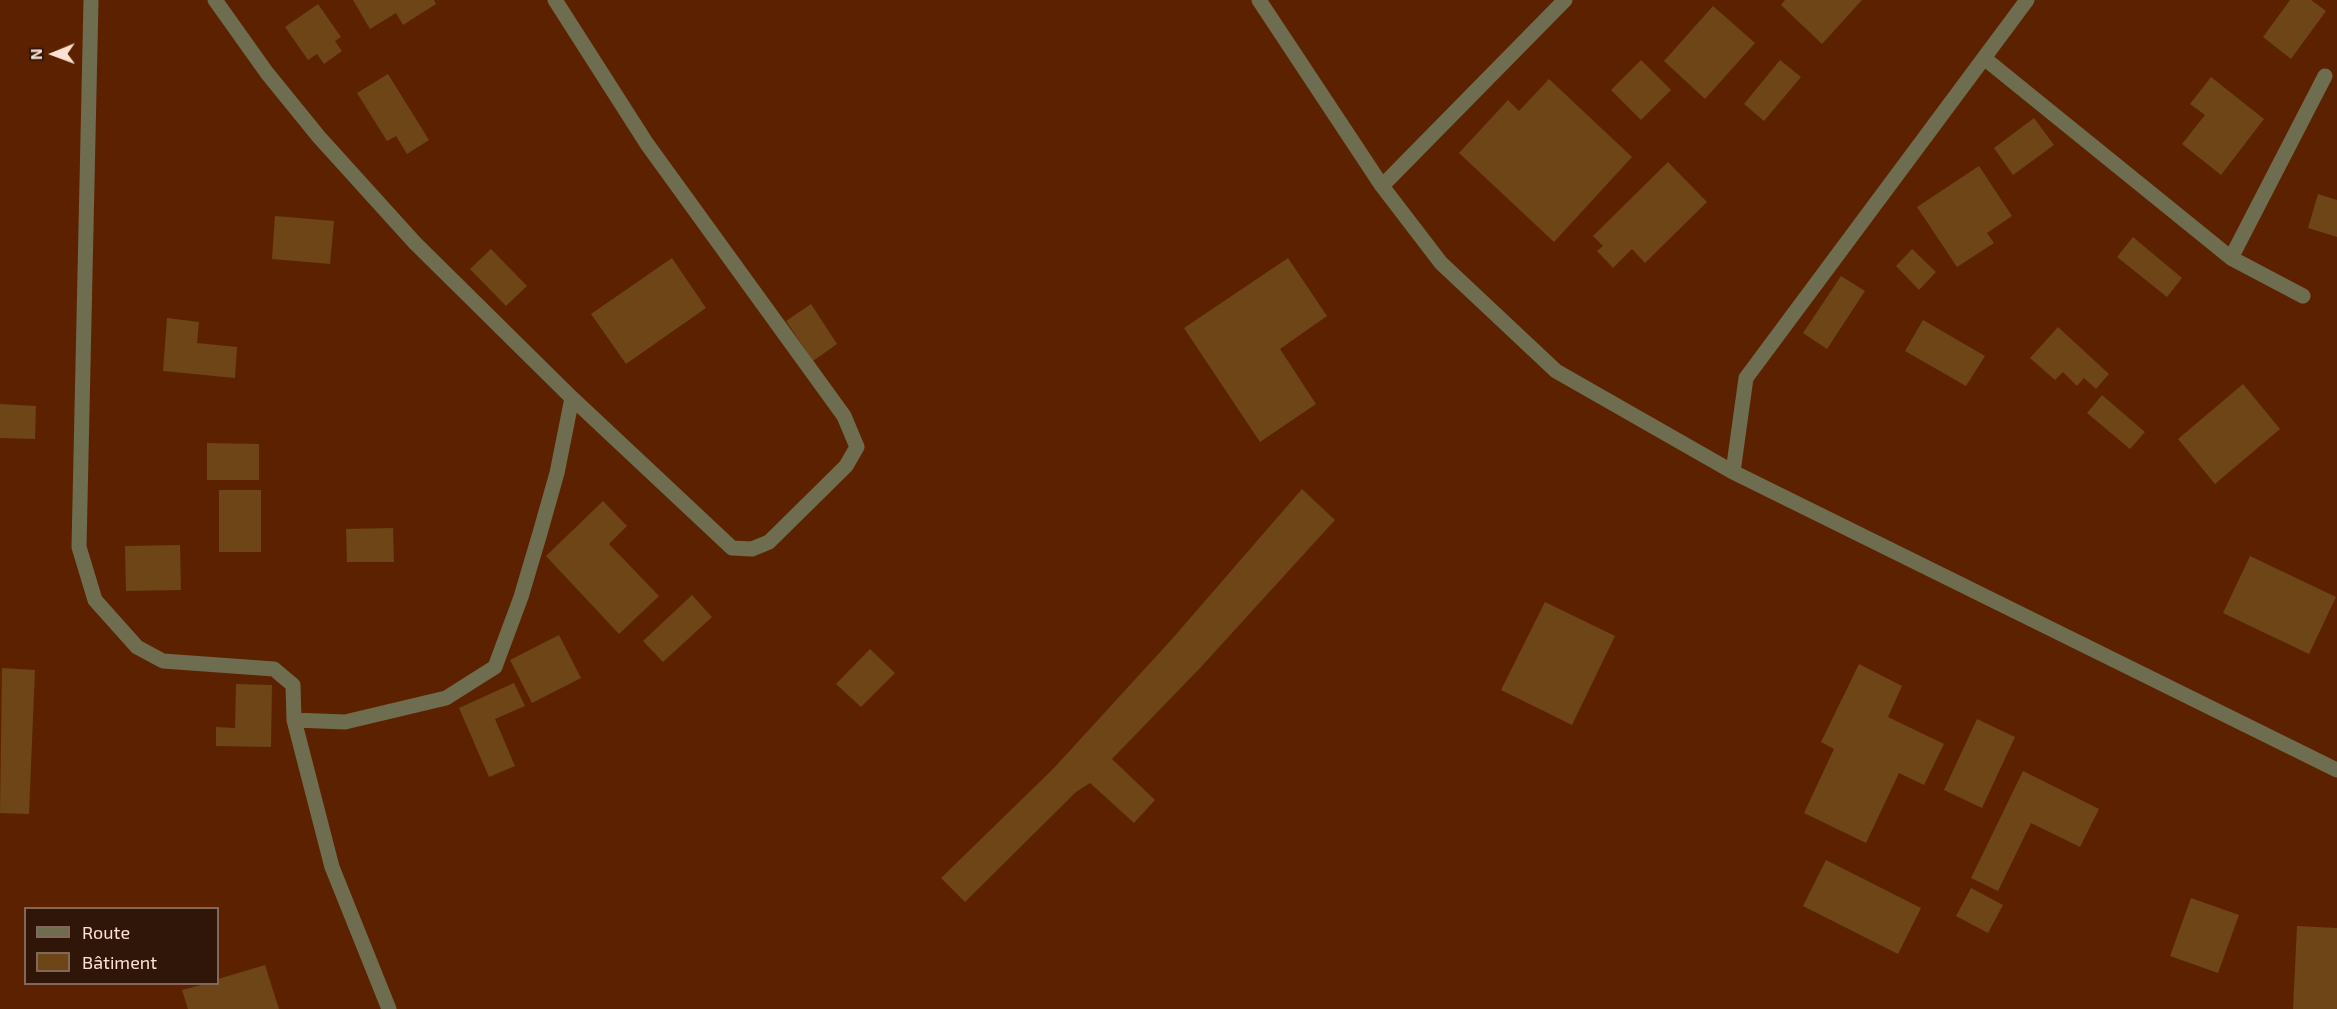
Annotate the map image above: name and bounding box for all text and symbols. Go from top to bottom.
north arrow [24,24,84,84]
text: N [26,48,45,60]
legend [24,907,219,985]
text: Route [82,921,130,943]
text: Bâtiment [82,951,157,973]

